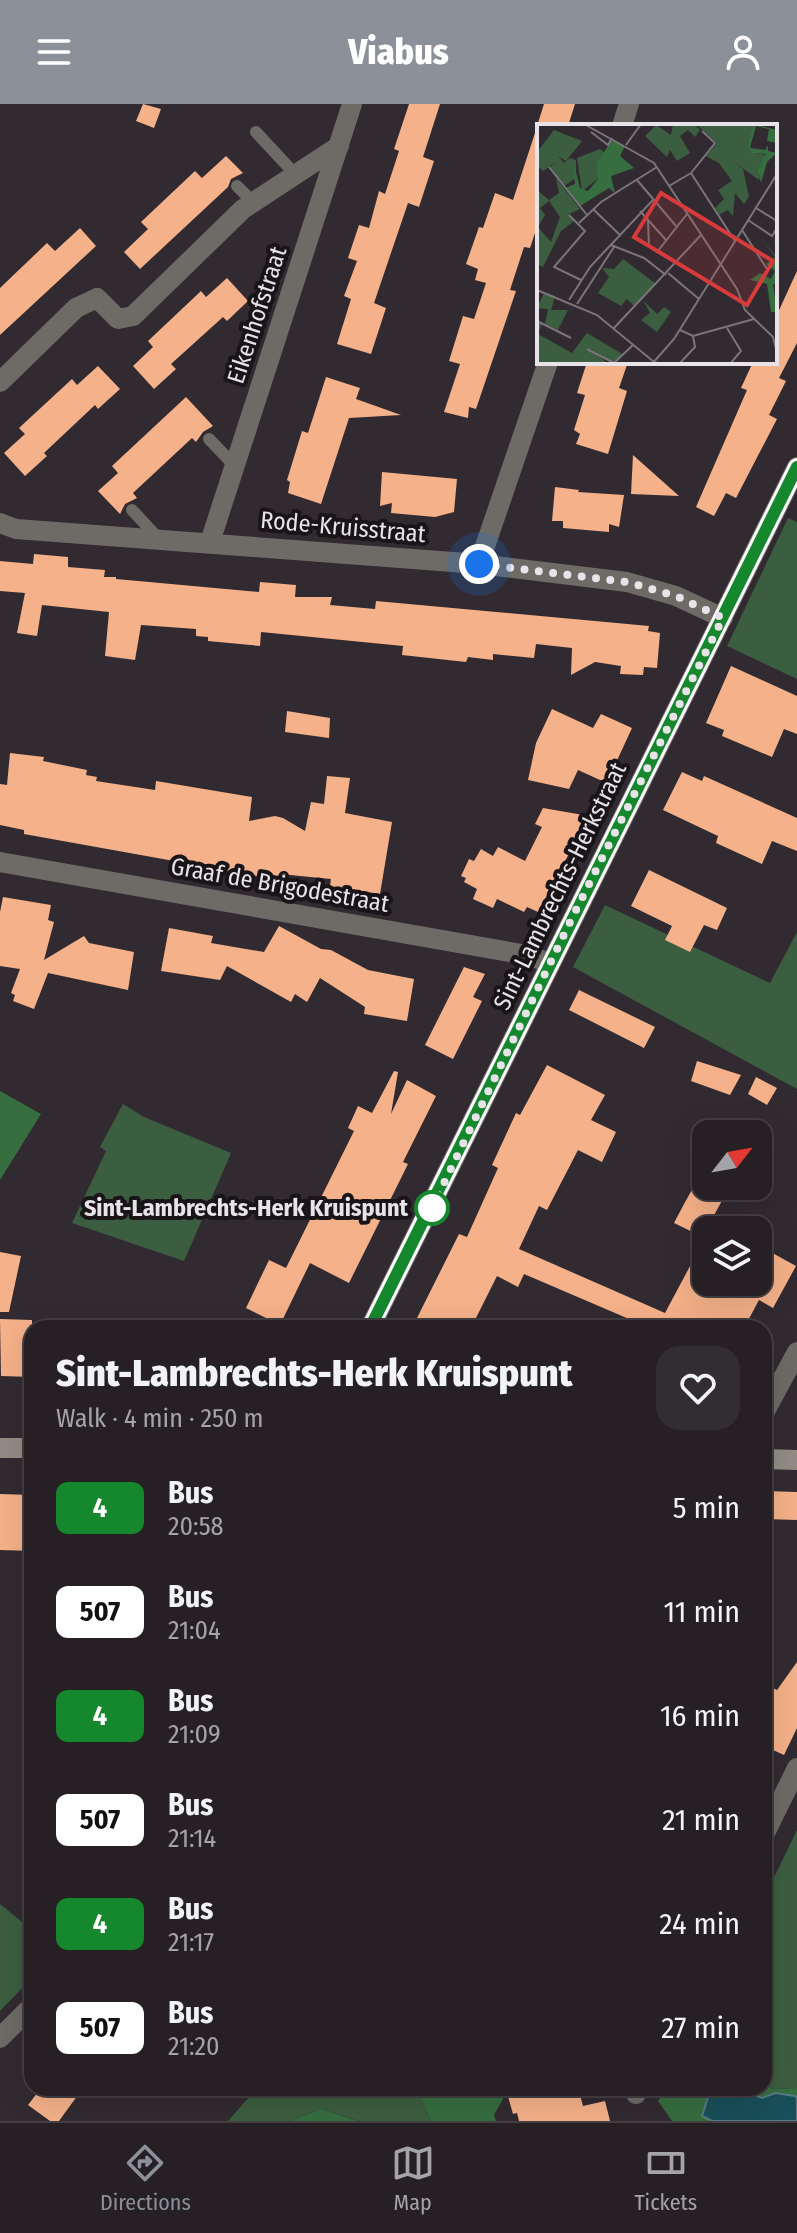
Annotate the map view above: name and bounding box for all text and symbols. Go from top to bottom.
icon: menu [32,30,76,74]
text: Viabus [348,30,449,74]
icon: person [721,30,765,74]
inset map [537,124,777,364]
street label: Eikenhofstraat [222,243,292,387]
street label: Rode-Kruisstraat [259,506,427,548]
your location [459,544,499,584]
street label: Sint-Lambrechts-Herkstraat [488,758,632,1014]
street label: Graaf de Brigodestraat [169,852,391,918]
north arrow [692,1120,772,1200]
map controls [692,1120,772,1296]
marker: Sint-Lambrechts-Herk Kruispunt [415,1191,449,1225]
place label: Sint-Lambrechts-Herk Kruispunt [84,1194,409,1222]
button: layers [692,1216,772,1296]
button: heart [656,1346,740,1430]
text: Sint-Lambrechts-Herk Kruispunt [56,1350,572,1396]
text: Walk · 4 min · 250 m [56,1403,264,1434]
text: Bus [168,1475,213,1511]
text: 5 min [673,1490,740,1526]
text: 4 [93,1491,107,1524]
text: 20:58 [168,1511,224,1542]
text: Bus [168,1579,213,1615]
text: 11 min [664,1594,740,1630]
text: 507 [80,1595,120,1628]
text: 21:04 [168,1615,221,1646]
text: Bus [168,1683,213,1719]
text: 16 min [660,1698,740,1734]
text: 4 [93,1699,107,1732]
text: 21:09 [168,1719,221,1750]
text: Bus [168,1787,213,1823]
text: 21 min [662,1802,740,1838]
text: 507 [80,1803,120,1836]
text: 21:14 [168,1823,216,1854]
text: Bus [168,1891,213,1927]
text: 24 min [659,1906,740,1942]
text: 4 [93,1907,107,1940]
text: 21:17 [168,1927,214,1958]
text: Bus [168,1995,213,2031]
text: 27 min [661,2010,740,2046]
text: 507 [80,2011,120,2044]
text: 21:20 [168,2031,220,2062]
tab: Directions [100,2141,191,2216]
tab: Map [391,2141,435,2216]
tab: Tickets [634,2141,697,2216]

